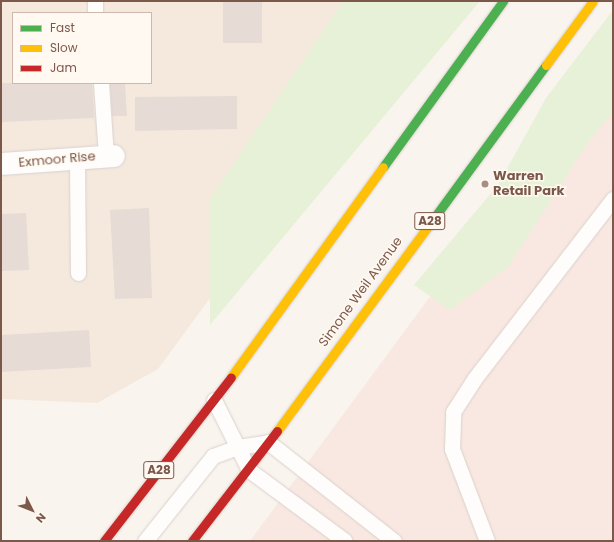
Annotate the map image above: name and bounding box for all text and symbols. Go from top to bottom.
legend [12,12,152,84]
text: Fast [50,19,75,36]
text: Slow [50,39,78,56]
text: Jam [50,59,77,76]
street label: Exmoor Rise [18,149,96,171]
place label: Warren Retail Park [493,169,565,200]
marker: Warren Retail Park [480,179,490,189]
road number: A28 [414,211,446,231]
street label: Simone Weil Avenue [316,234,406,350]
road number: A28 [143,460,175,480]
north arrow [12,490,52,530]
text: N [32,510,50,526]

